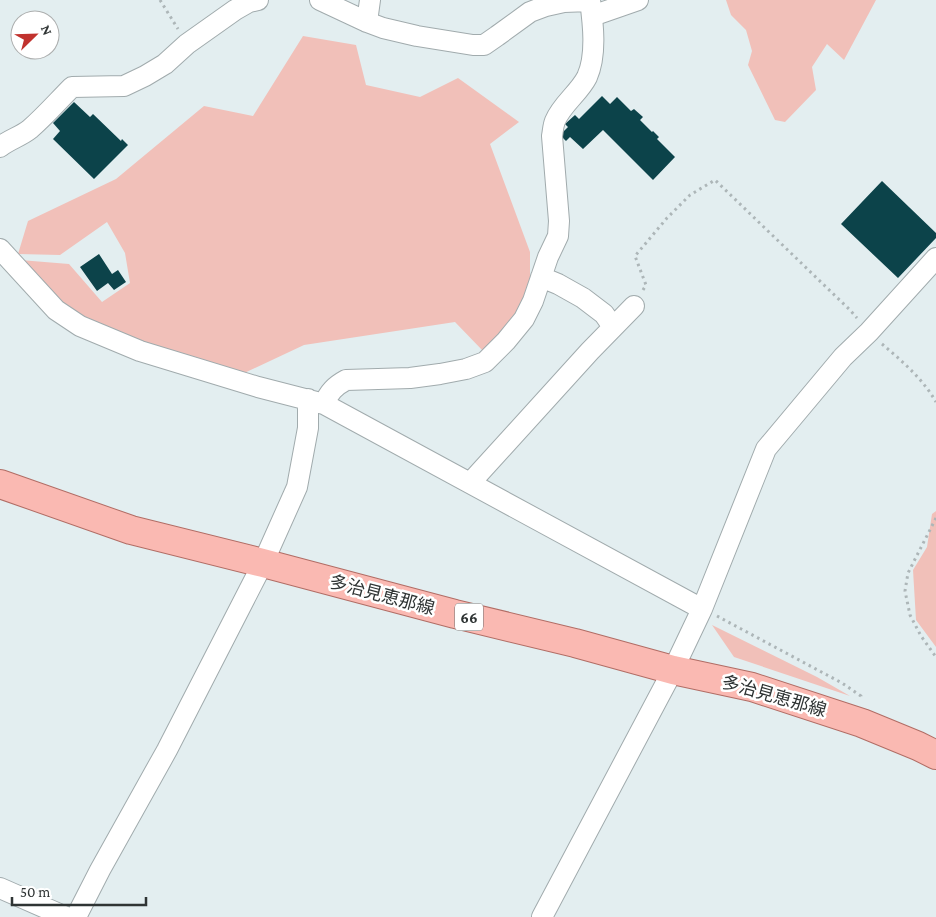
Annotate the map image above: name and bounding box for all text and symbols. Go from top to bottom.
north arrow [10,10,60,60]
text: N [38,22,56,38]
street label: 多治見恵那線 [327,571,437,619]
road number: 66 [455,604,483,630]
street label: 多治見恵那線 [719,672,829,720]
scale bar [12,874,146,906]
text: 50 m [20,884,50,900]

